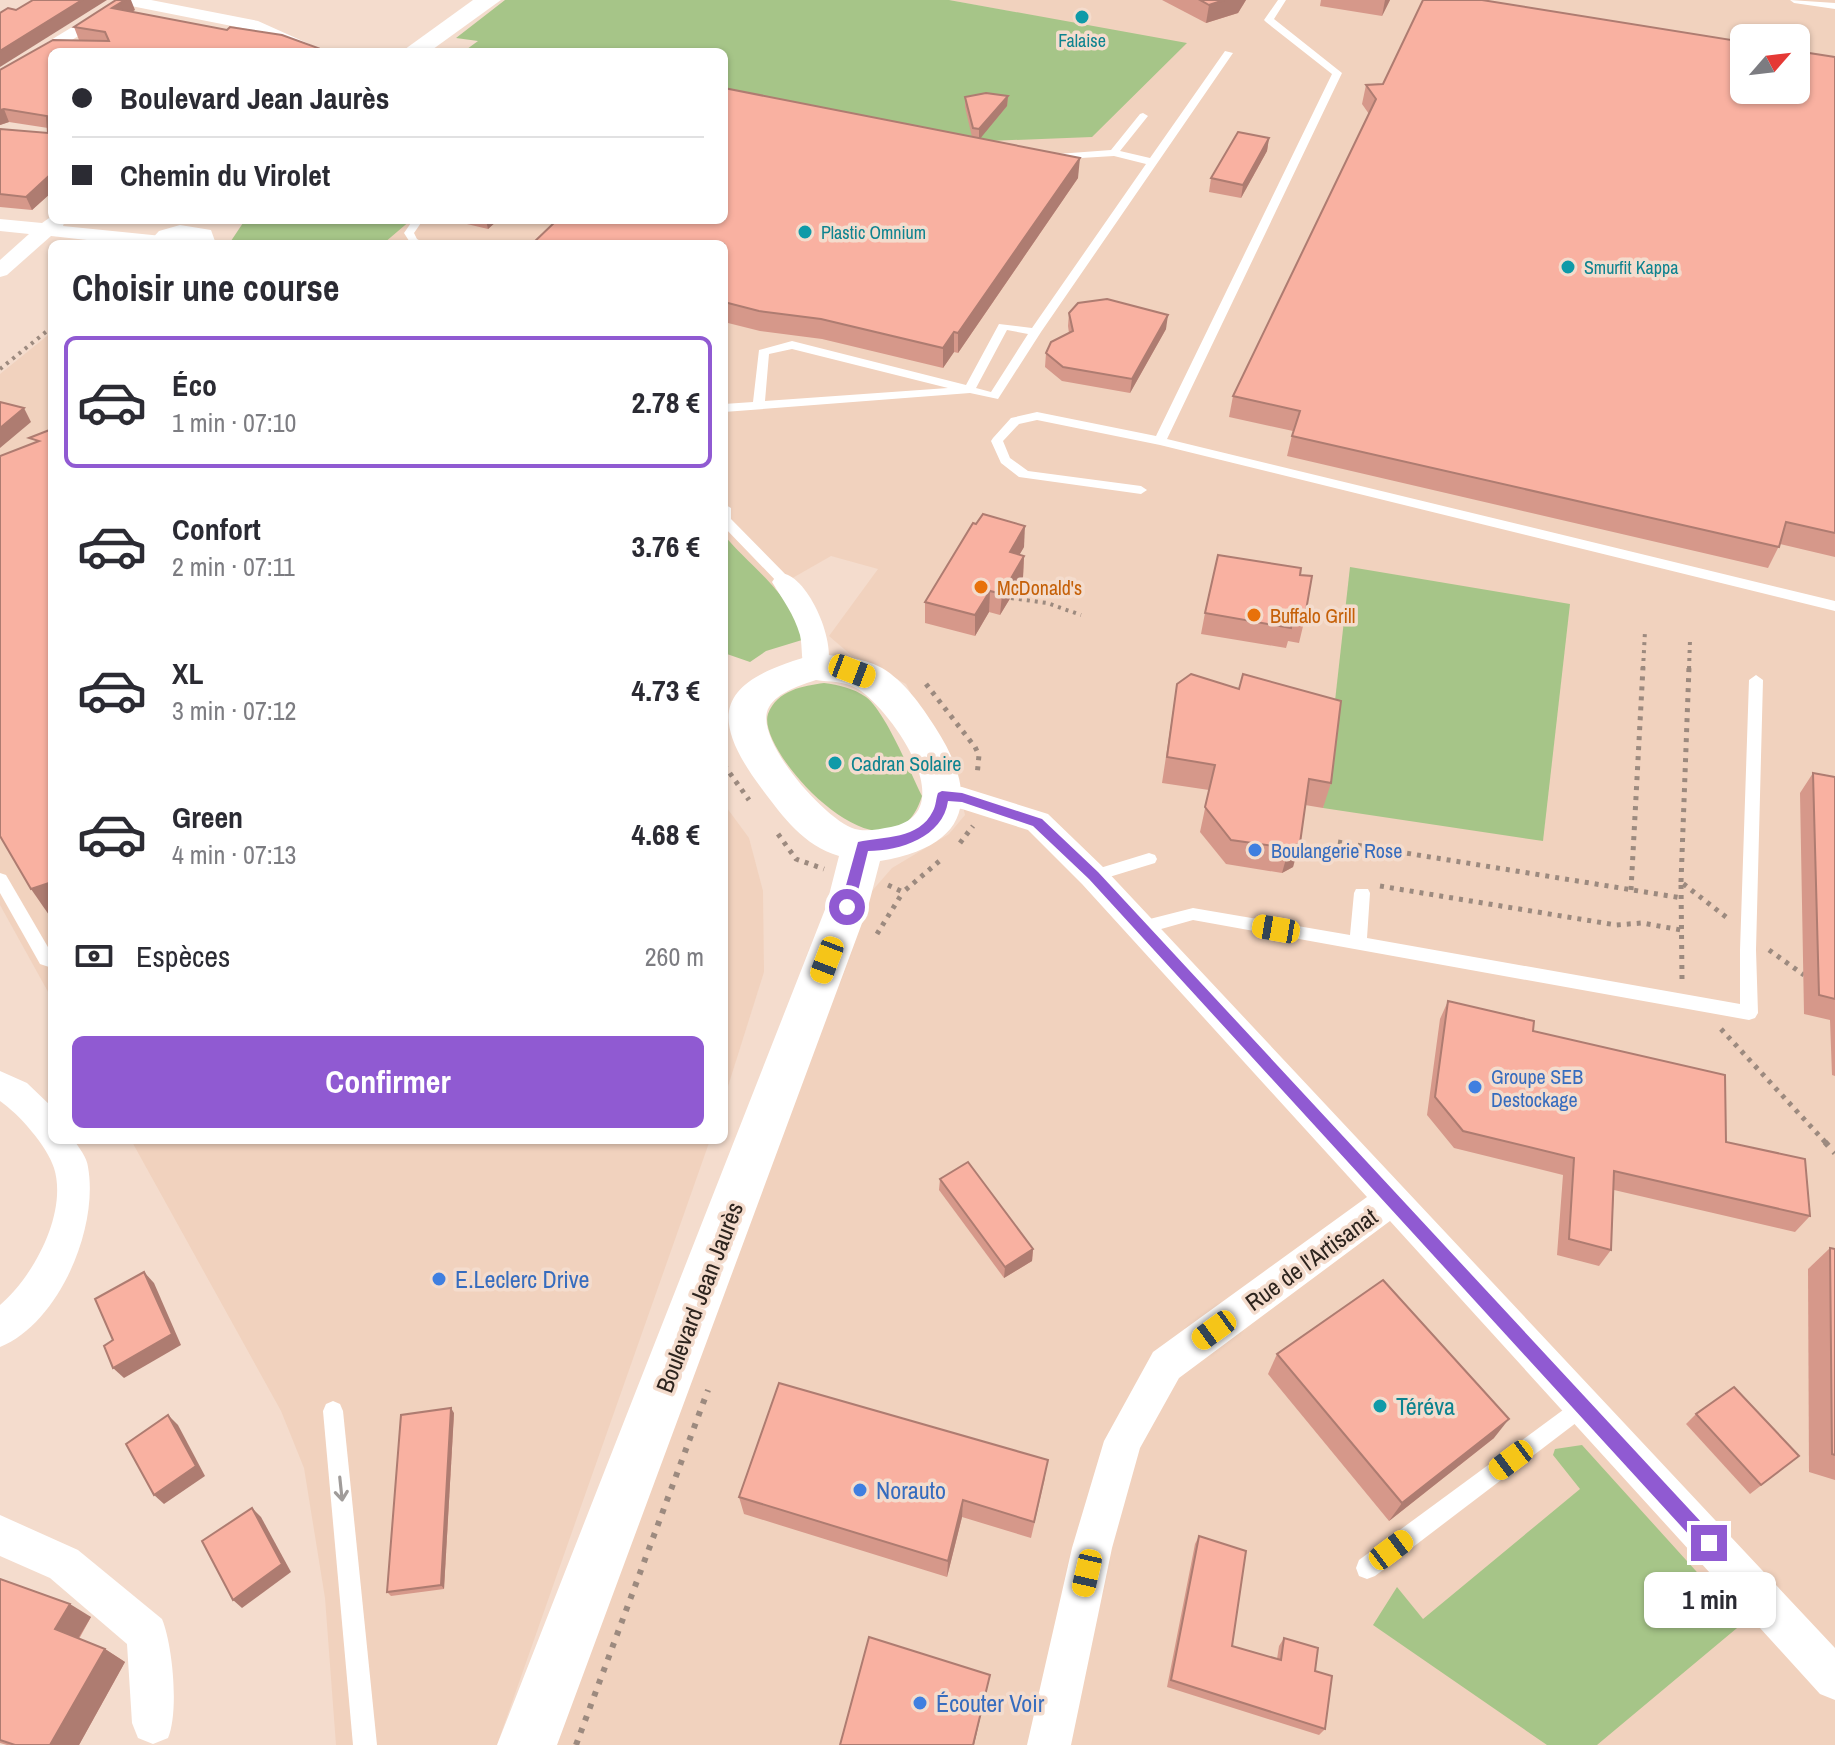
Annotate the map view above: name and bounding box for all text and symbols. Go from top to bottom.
marker: Falaise [1073,8,1091,26]
north arrow [1730,24,1810,104]
map controls [1730,24,1810,104]
place label: Falaise [1058,28,1106,53]
text: Boulevard Jean Jaurès [120,78,389,118]
text: Chemin du Virolet [120,155,330,195]
place label: Plastic Omnium [821,220,926,245]
marker: Plastic Omnium [796,223,814,241]
place label: Smurfit Kappa [1584,255,1678,280]
marker: Smurfit Kappa [1559,258,1577,276]
text: Choisir une course [72,264,339,312]
text: Éco [172,365,217,405]
icon: car [76,366,148,438]
text: 2.78 € [632,382,700,422]
text: 1 min · 07:10 [172,405,296,440]
text: Confort [172,509,261,549]
icon: car [76,510,148,582]
text: 3.76 € [632,526,700,566]
text: 2 min · 07:11 [172,549,295,584]
place label: McDonald's [997,574,1082,601]
marker: McDonald's [972,578,990,596]
place label: Buffalo Grill [1270,602,1355,629]
marker: Buffalo Grill [1245,606,1263,624]
car [825,651,879,691]
text: XL [172,653,203,693]
icon: car [76,654,148,726]
text: 4.73 € [632,670,700,710]
text: 3 min · 07:12 [172,693,296,728]
place label: Cadran Solaire [851,750,961,777]
marker: Cadran Solaire [826,754,844,772]
text: Green [172,797,243,837]
icon: car [76,798,148,870]
text: 4.68 € [632,814,700,854]
text: 4 min · 07:13 [172,837,296,872]
place label: Boulangerie Rose [1271,837,1402,864]
marker: Boulangerie Rose [1246,841,1264,859]
route start [829,889,865,925]
car [1250,913,1302,945]
car [807,933,847,987]
icon: cash [72,934,116,978]
text: Espèces [136,936,230,976]
text: 260 m [645,939,704,974]
button: Confirmer [72,1036,704,1128]
place label: Groupe SEB Destockage [1491,1063,1583,1113]
marker: Groupe SEB Destockage [1466,1078,1484,1096]
street label: Boulevard Jean Jaurès [648,1197,750,1397]
street label: Rue de l'Artisanat [1239,1200,1384,1318]
place label: E.Leclerc Drive [455,1263,590,1295]
marker: E.Leclerc Drive [430,1270,448,1288]
car [1188,1306,1240,1354]
place label: Téréva [1396,1390,1455,1422]
marker: Téréva [1371,1397,1389,1415]
car [1485,1436,1537,1484]
place label: Norauto [876,1474,946,1506]
one-way arrow [334,1475,349,1502]
marker: Norauto [851,1481,869,1499]
route end [1691,1525,1727,1561]
car [1365,1526,1417,1574]
car [1070,1547,1104,1599]
callout: 1 min [1643,1571,1775,1627]
text: 1 min [1682,1582,1738,1617]
place label: Écouter Voir [936,1687,1045,1719]
marker: Écouter Voir [911,1694,929,1712]

